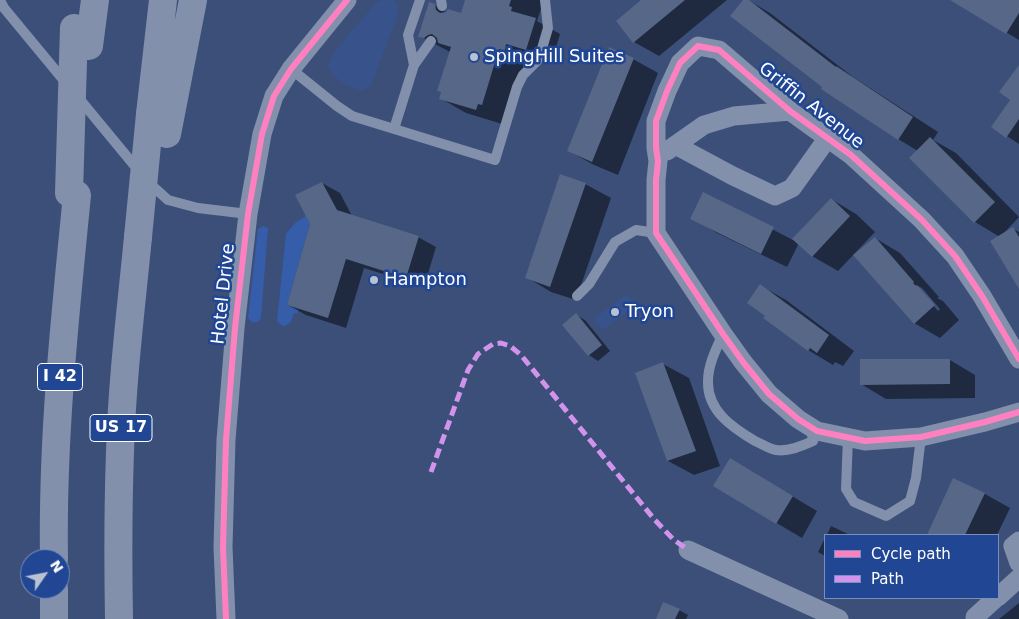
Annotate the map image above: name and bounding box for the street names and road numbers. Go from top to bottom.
street label: Griffin Avenue [754,58,868,154]
street label: Hotel Drive [208,242,240,346]
road number: I 42 [38,364,82,391]
road number: US 17 [90,414,152,442]

